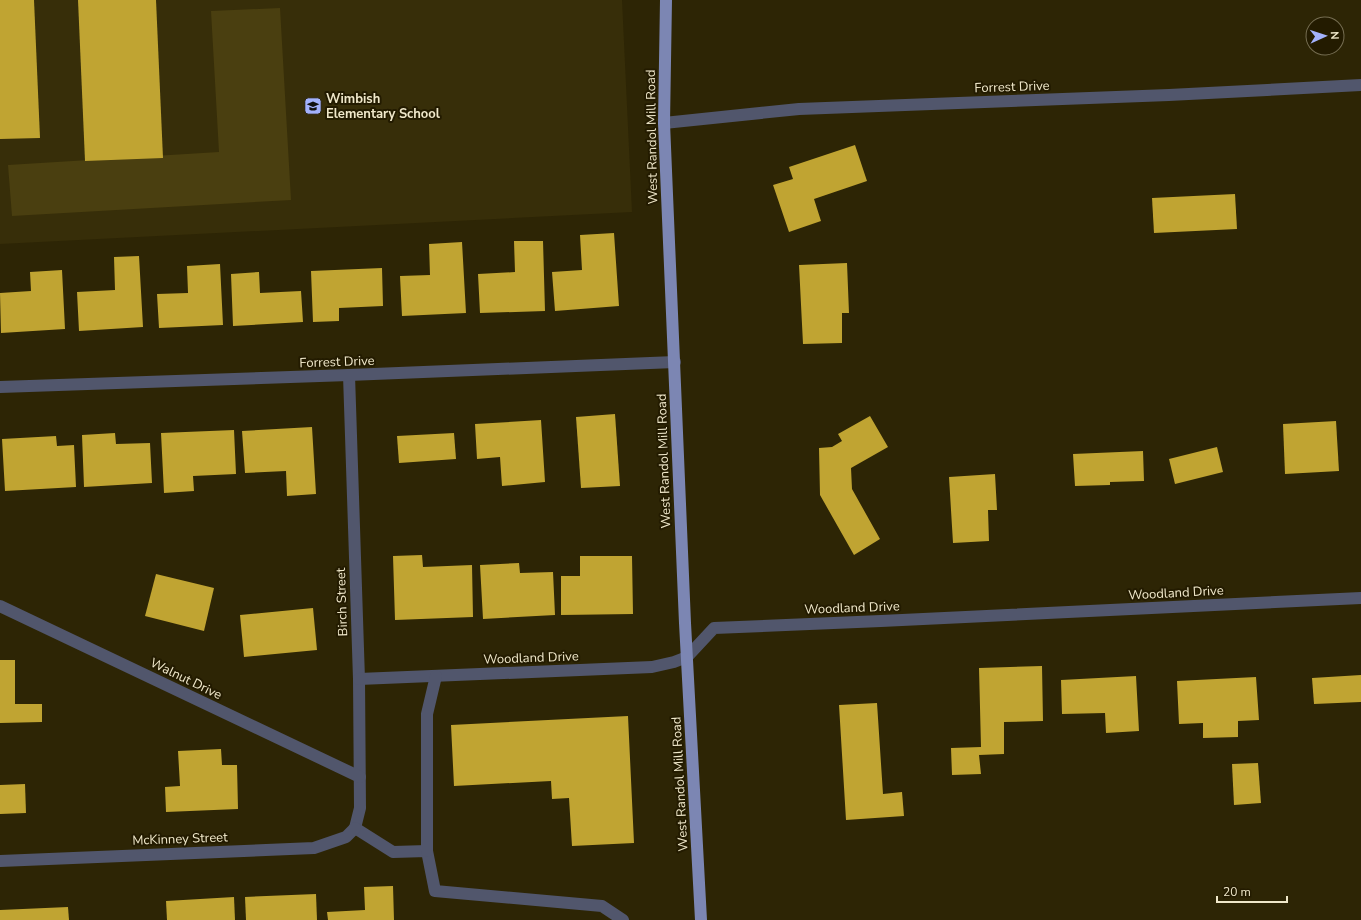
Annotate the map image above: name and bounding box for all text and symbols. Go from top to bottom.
north arrow [1305,16,1345,56]
text: N [1327,31,1342,40]
street label: West Randol Mill Road [642,69,662,205]
street label: Forrest Drive [974,77,1050,97]
place label: Wimbish Elementary School [326,90,441,123]
school or university icon: Wimbish Elementary School [303,96,323,116]
street label: Forrest Drive [299,352,375,372]
street label: West Randol Mill Road [653,393,675,529]
street label: Birch Street [332,567,352,637]
street label: Woodland Drive [1128,582,1224,604]
street label: Woodland Drive [804,597,900,619]
street label: Woodland Drive [483,647,579,669]
street label: Walnut Drive [147,654,225,704]
street label: West Randol Mill Road [667,716,693,852]
street label: McKinney Street [132,828,228,850]
scale bar [1217,878,1287,904]
text: 20 m [1223,884,1251,900]

